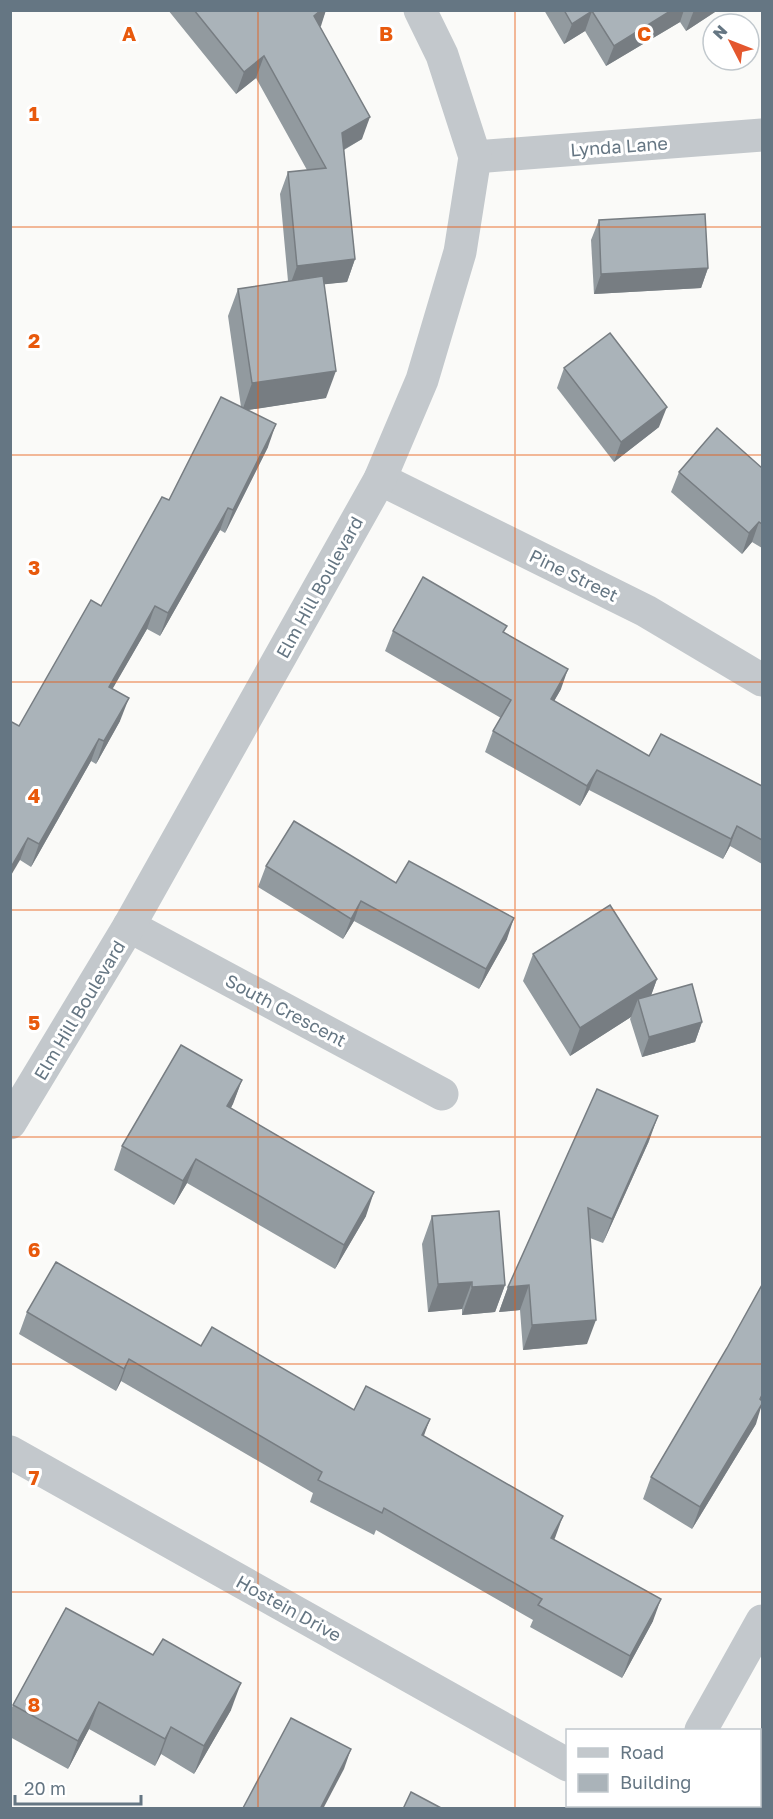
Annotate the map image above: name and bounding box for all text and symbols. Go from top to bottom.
north arrow [701,12,761,72]
text: A [122,21,136,45]
text: B [379,21,393,45]
text: C [637,21,651,45]
text: N [708,21,731,43]
text: 1 [29,101,39,125]
street label: Lynda Lane [569,132,669,160]
text: 2 [28,328,40,352]
street label: Elm Hill Boulevard [271,512,367,662]
street label: Pine Street [526,544,622,606]
text: 3 [28,555,40,579]
text: 4 [28,783,40,807]
street label: Elm Hill Boulevard [29,936,129,1084]
street label: South Crescent [222,969,350,1051]
text: 5 [28,1010,40,1034]
text: 6 [28,1237,40,1261]
text: 7 [29,1465,40,1489]
street label: Hostein Drive [233,1570,345,1646]
text: 8 [28,1692,40,1716]
legend [566,1729,761,1807]
text: Road [620,1741,664,1763]
scale bar [15,1768,141,1806]
text: Building [620,1771,691,1793]
text: 20 m [24,1777,66,1799]

